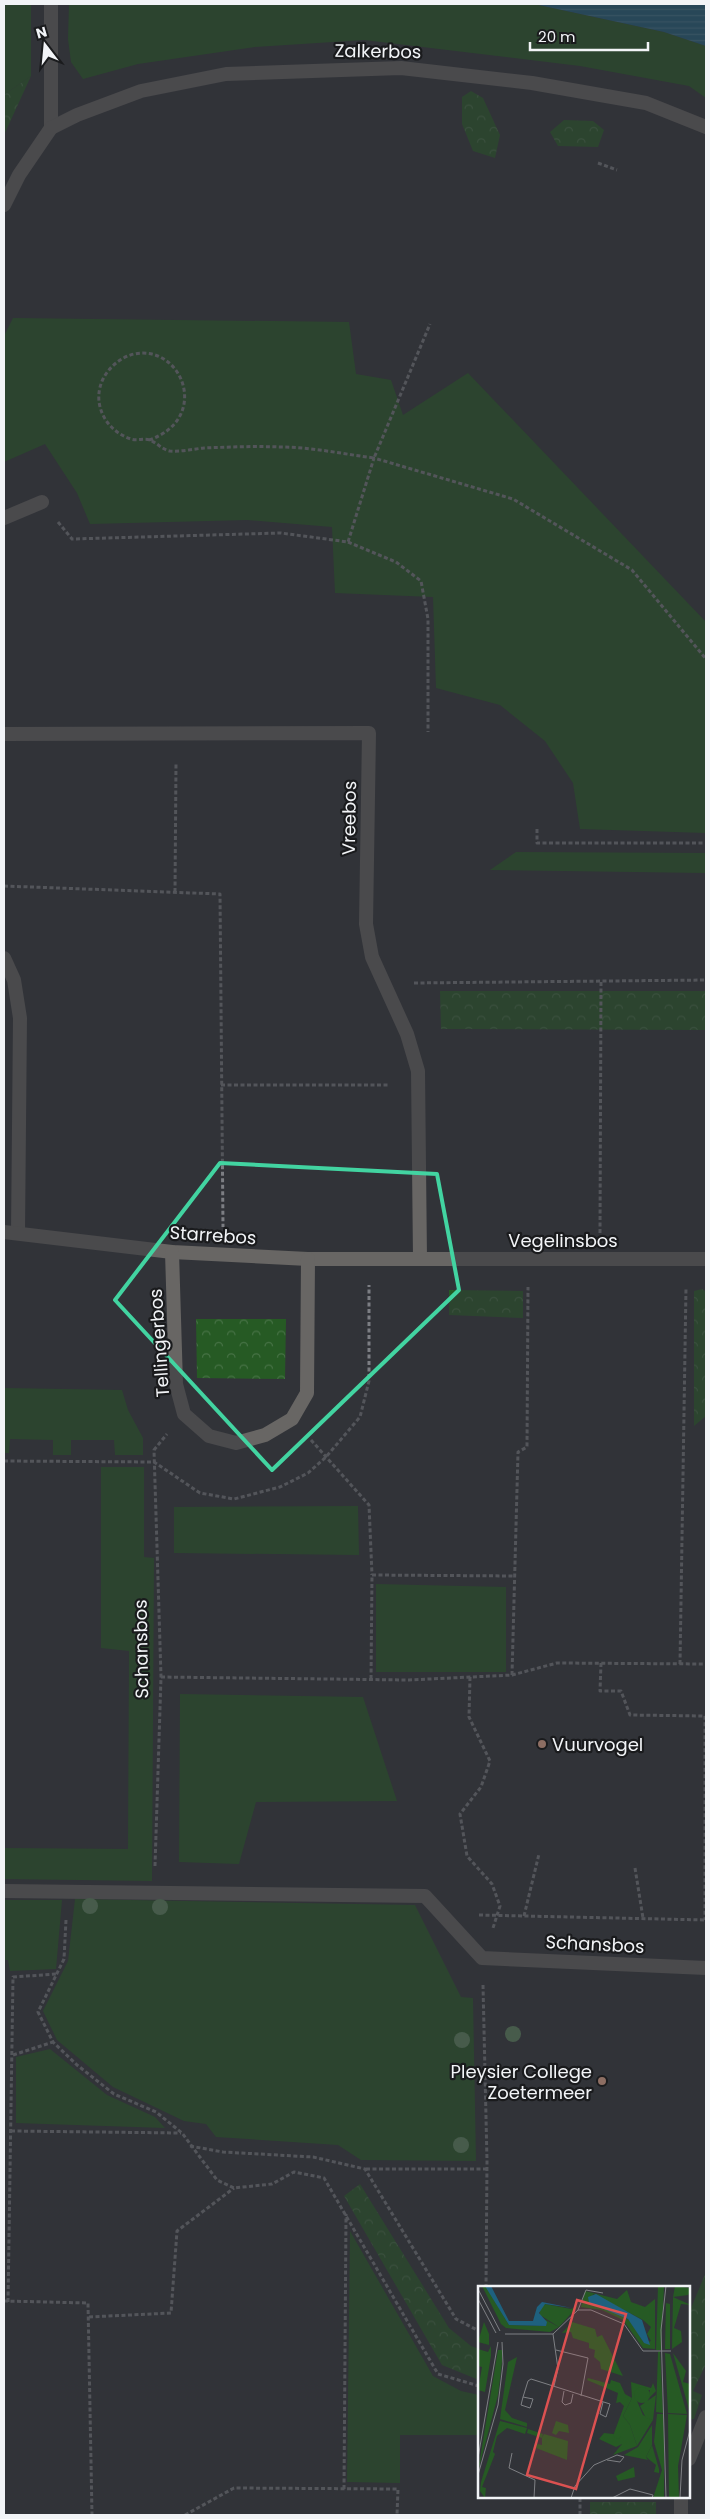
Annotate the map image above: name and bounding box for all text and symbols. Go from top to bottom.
north arrow [20,20,70,70]
scale bar [530,20,648,52]
text: N [34,21,49,44]
text: 20 m [538,26,576,47]
street label: Zalkerbos [335,38,421,64]
street label: Vreebos [336,781,362,855]
street label: Starrebos [169,1219,257,1251]
street label: Vegelinsbos [508,1228,618,1253]
street label: Tellingerbos [143,1288,175,1398]
street label: Schansbos [128,1599,154,1699]
place label: Vuurvogel [552,1732,643,1757]
marker: Vuurvogel [536,1738,548,1750]
street label: Schansbos [545,1929,645,1959]
place label: Pleysier College Zoetermeer [451,2059,592,2105]
marker: Pleysier College Zoetermeer [596,2075,608,2087]
inset map [478,2286,690,2499]

